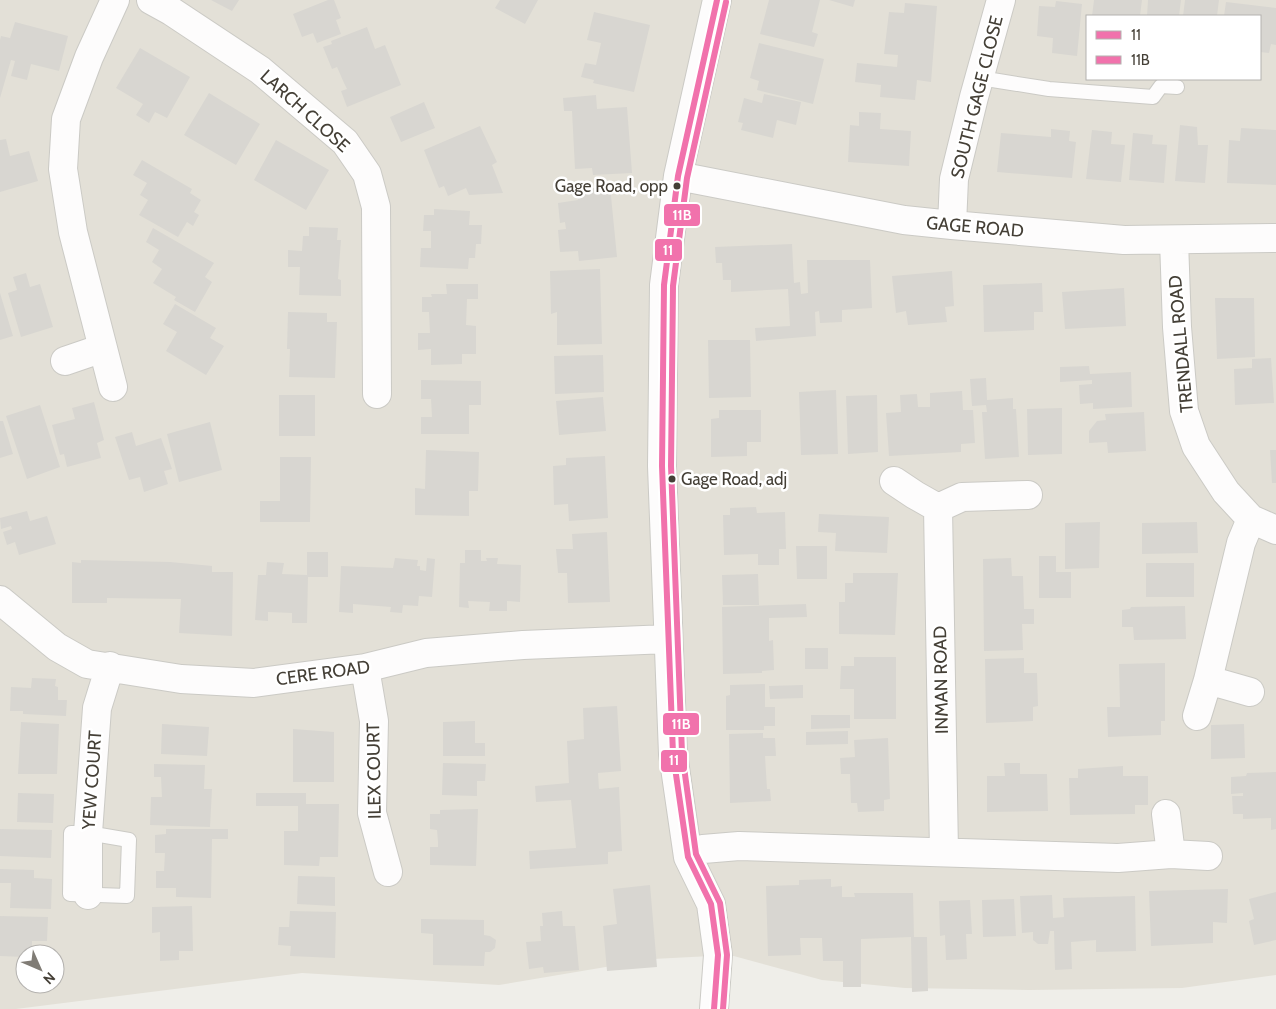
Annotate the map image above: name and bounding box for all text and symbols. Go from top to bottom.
street label: SOUTH GAGE CLOSE [946,13,1008,181]
legend [1086,15,1261,80]
text: 11 [1131,26,1141,44]
text: 11B [1131,51,1150,69]
street label: LARCH CLOSE [256,65,354,157]
place label: Gage Road, opp [555,176,668,196]
marker: Gage Road, opp [672,181,682,191]
line badge: 11B [663,203,701,227]
text: 11B [672,206,692,224]
street label: GAGE ROAD [925,212,1025,242]
line badge: 11 [654,238,683,262]
text: 11 [663,241,673,259]
street label: TRENDALL ROAD [1164,274,1198,414]
place label: Gage Road, adj [681,469,787,490]
marker: Gage Road, adj [667,474,677,484]
street label: INMAN ROAD [929,626,953,734]
street label: CERE ROAD [275,656,371,690]
line badge: 11B [662,712,700,736]
text: 11B [671,715,691,733]
street label: ILEX COURT [362,722,386,819]
street label: YEW COURT [77,729,106,831]
line badge: 11 [660,749,688,773]
text: 11 [669,751,679,769]
north arrow [15,944,65,994]
text: N [39,968,59,988]

